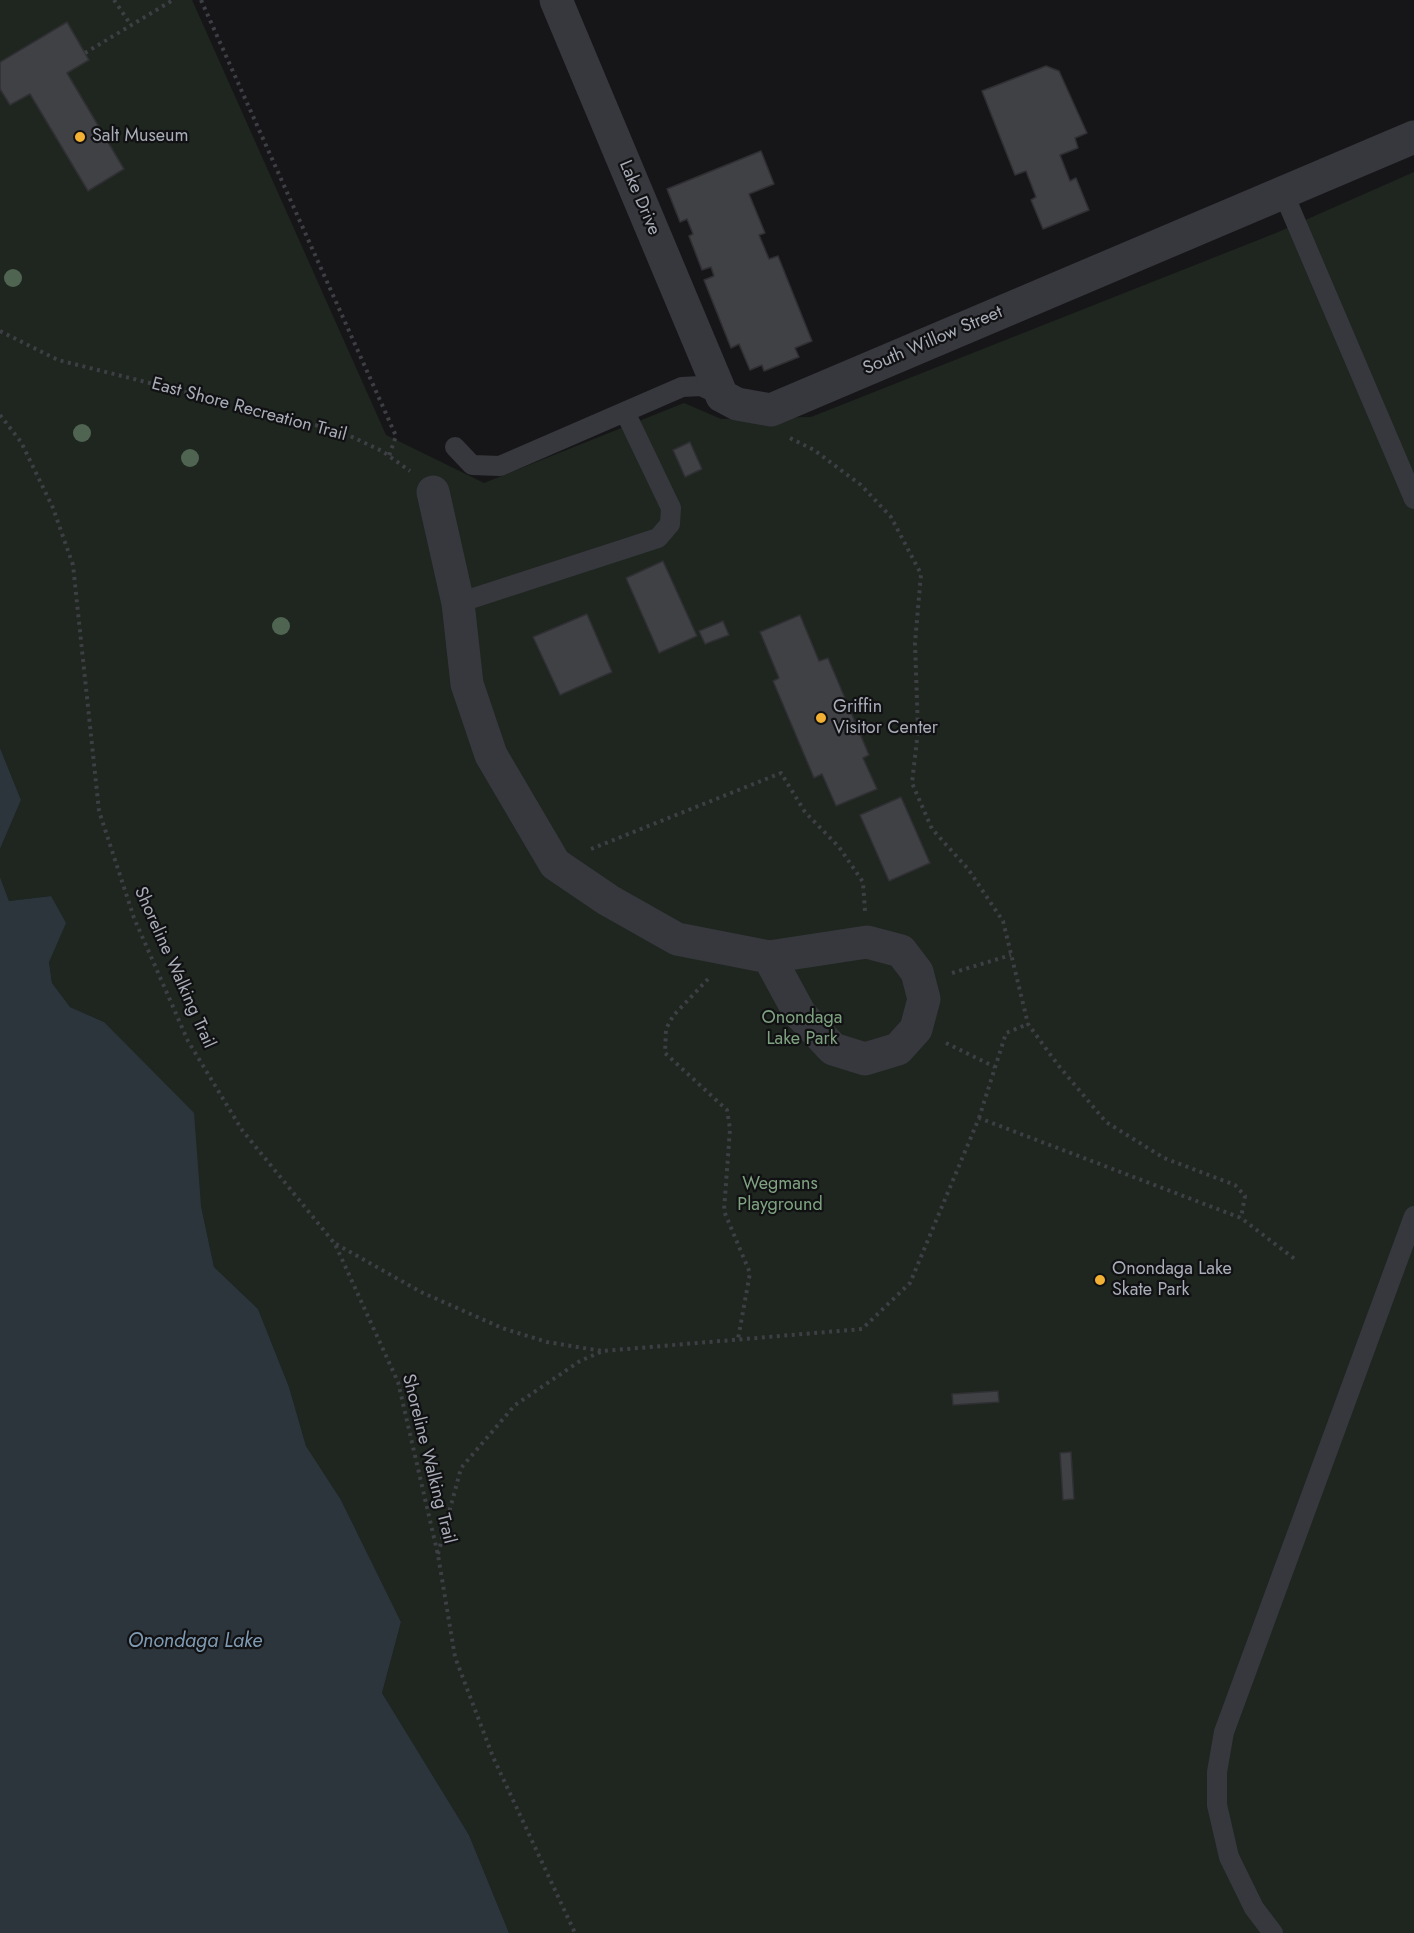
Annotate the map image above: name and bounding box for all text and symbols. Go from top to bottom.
place label: Salt Museum [92,126,188,148]
marker: Salt Museum [73,130,87,144]
street label: Lake Drive [614,157,664,239]
street label: South Willow Street [860,302,1006,380]
street label: East Shore Recreation Trail [149,374,349,446]
place label: Griffin Visitor Center [833,697,938,740]
marker: Griffin Visitor Center [814,711,828,725]
street label: Shoreline Walking Trail [129,884,219,1052]
park label: Onondaga Lake Park [762,1008,842,1050]
park label: Wegmans Playground [737,1174,823,1216]
place label: Onondaga Lake Skate Park [1112,1259,1232,1302]
marker: Onondaga Lake Skate Park [1093,1273,1107,1287]
street label: Shoreline Walking Trail [396,1372,460,1546]
water label: Onondaga Lake [128,1630,262,1654]

